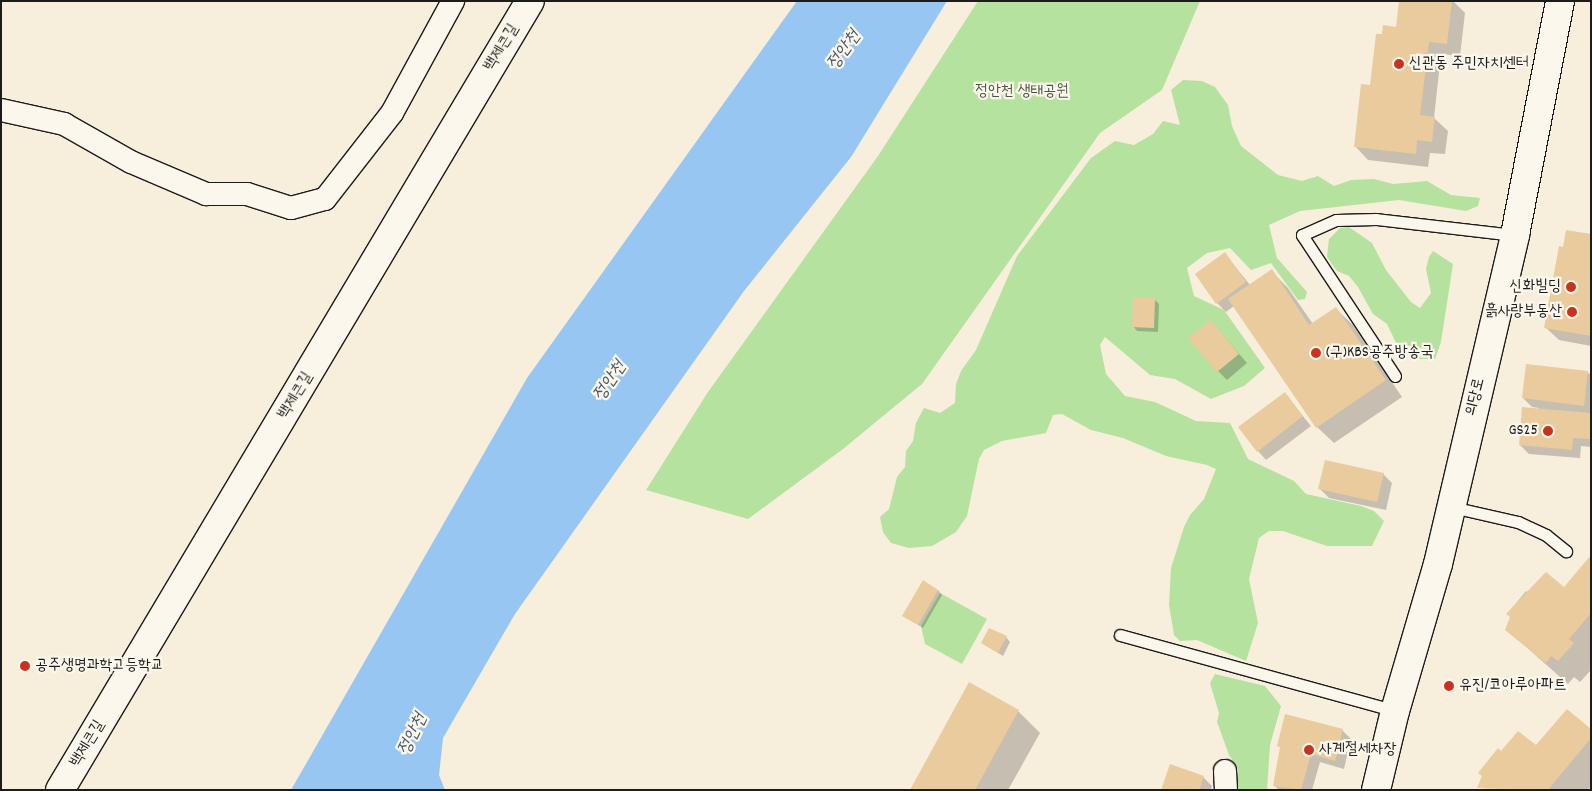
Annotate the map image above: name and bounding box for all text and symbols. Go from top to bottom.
street label: 백제큰길 [481,21,523,75]
water label: 정안천 [823,27,867,75]
place label: 신관동 주민자치센터 [1409,54,1529,74]
marker: 신관동 주민자치센터 [1393,58,1405,70]
park label: 정안천 생태공원 [975,82,1069,102]
place label: 신화빌딩 [1510,277,1561,297]
marker: 신화빌딩 [1565,281,1577,293]
place label: 흙사랑부동산 [1485,302,1562,322]
marker: 흙사랑부동산 [1566,306,1578,318]
place label: (구)KBS공주방송국 [1326,343,1433,363]
marker: (구)KBS공주방송국 [1310,347,1322,359]
water label: 정안천 [590,358,632,406]
street label: 백제큰길 [275,369,317,423]
street label: 의당로 [1462,376,1490,418]
place label: GS25 [1508,421,1538,441]
marker: GS25 [1542,425,1554,437]
place label: 공주생명과학고등학교 [35,656,164,676]
marker: 공주생명과학고등학교 [19,660,31,672]
place label: 유진/코아루아파트 [1459,676,1567,696]
marker: 유진/코아루아파트 [1443,680,1455,692]
water label: 정안천 [395,711,433,759]
street label: 백제큰길 [67,717,109,771]
place label: 사계절세차장 [1319,740,1396,760]
marker: 사계절세차장 [1303,744,1315,756]

